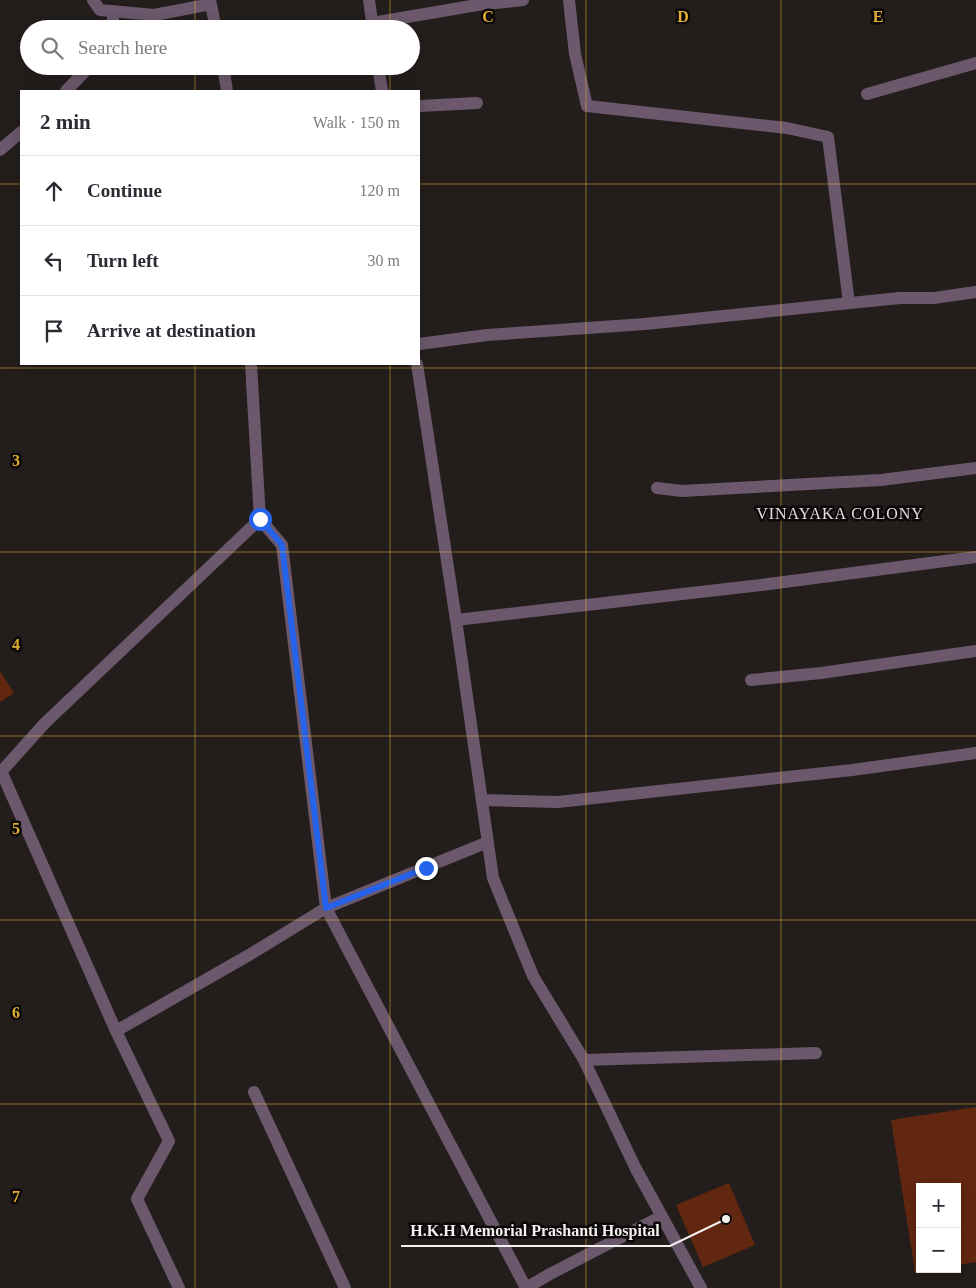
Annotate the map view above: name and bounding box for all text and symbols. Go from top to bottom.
text: C [482,8,494,25]
text: D [677,8,689,25]
text: E [873,8,883,25]
search box [20,20,420,75]
icon: search [38,34,66,62]
text: Search here [78,37,167,58]
text: 2 min [40,110,91,134]
text: Walk · 150 m [313,114,400,131]
icon: ahead [40,177,68,205]
text: Continue [87,180,162,201]
text: 120 m [360,182,400,199]
icon: left [40,247,68,275]
text: Turn left [87,250,159,271]
text: 30 m [368,252,400,269]
icon: arrive [40,317,68,345]
text: Arrive at destination [87,320,256,341]
text: 3 [12,452,20,469]
district label: VINAYAKA COLONY [756,505,924,522]
route start [249,508,272,531]
text: 4 [12,636,20,653]
text: 5 [12,820,20,837]
route end [415,857,438,880]
text: 6 [12,1004,20,1021]
map controls [916,1183,961,1273]
button: + [916,1183,961,1228]
text: 7 [12,1188,20,1205]
callout: H.K.H Memorial Prashanti Hospital [401,1215,670,1246]
text: H.K.H Memorial Prashanti Hospital [410,1222,660,1240]
button: − [916,1228,961,1273]

